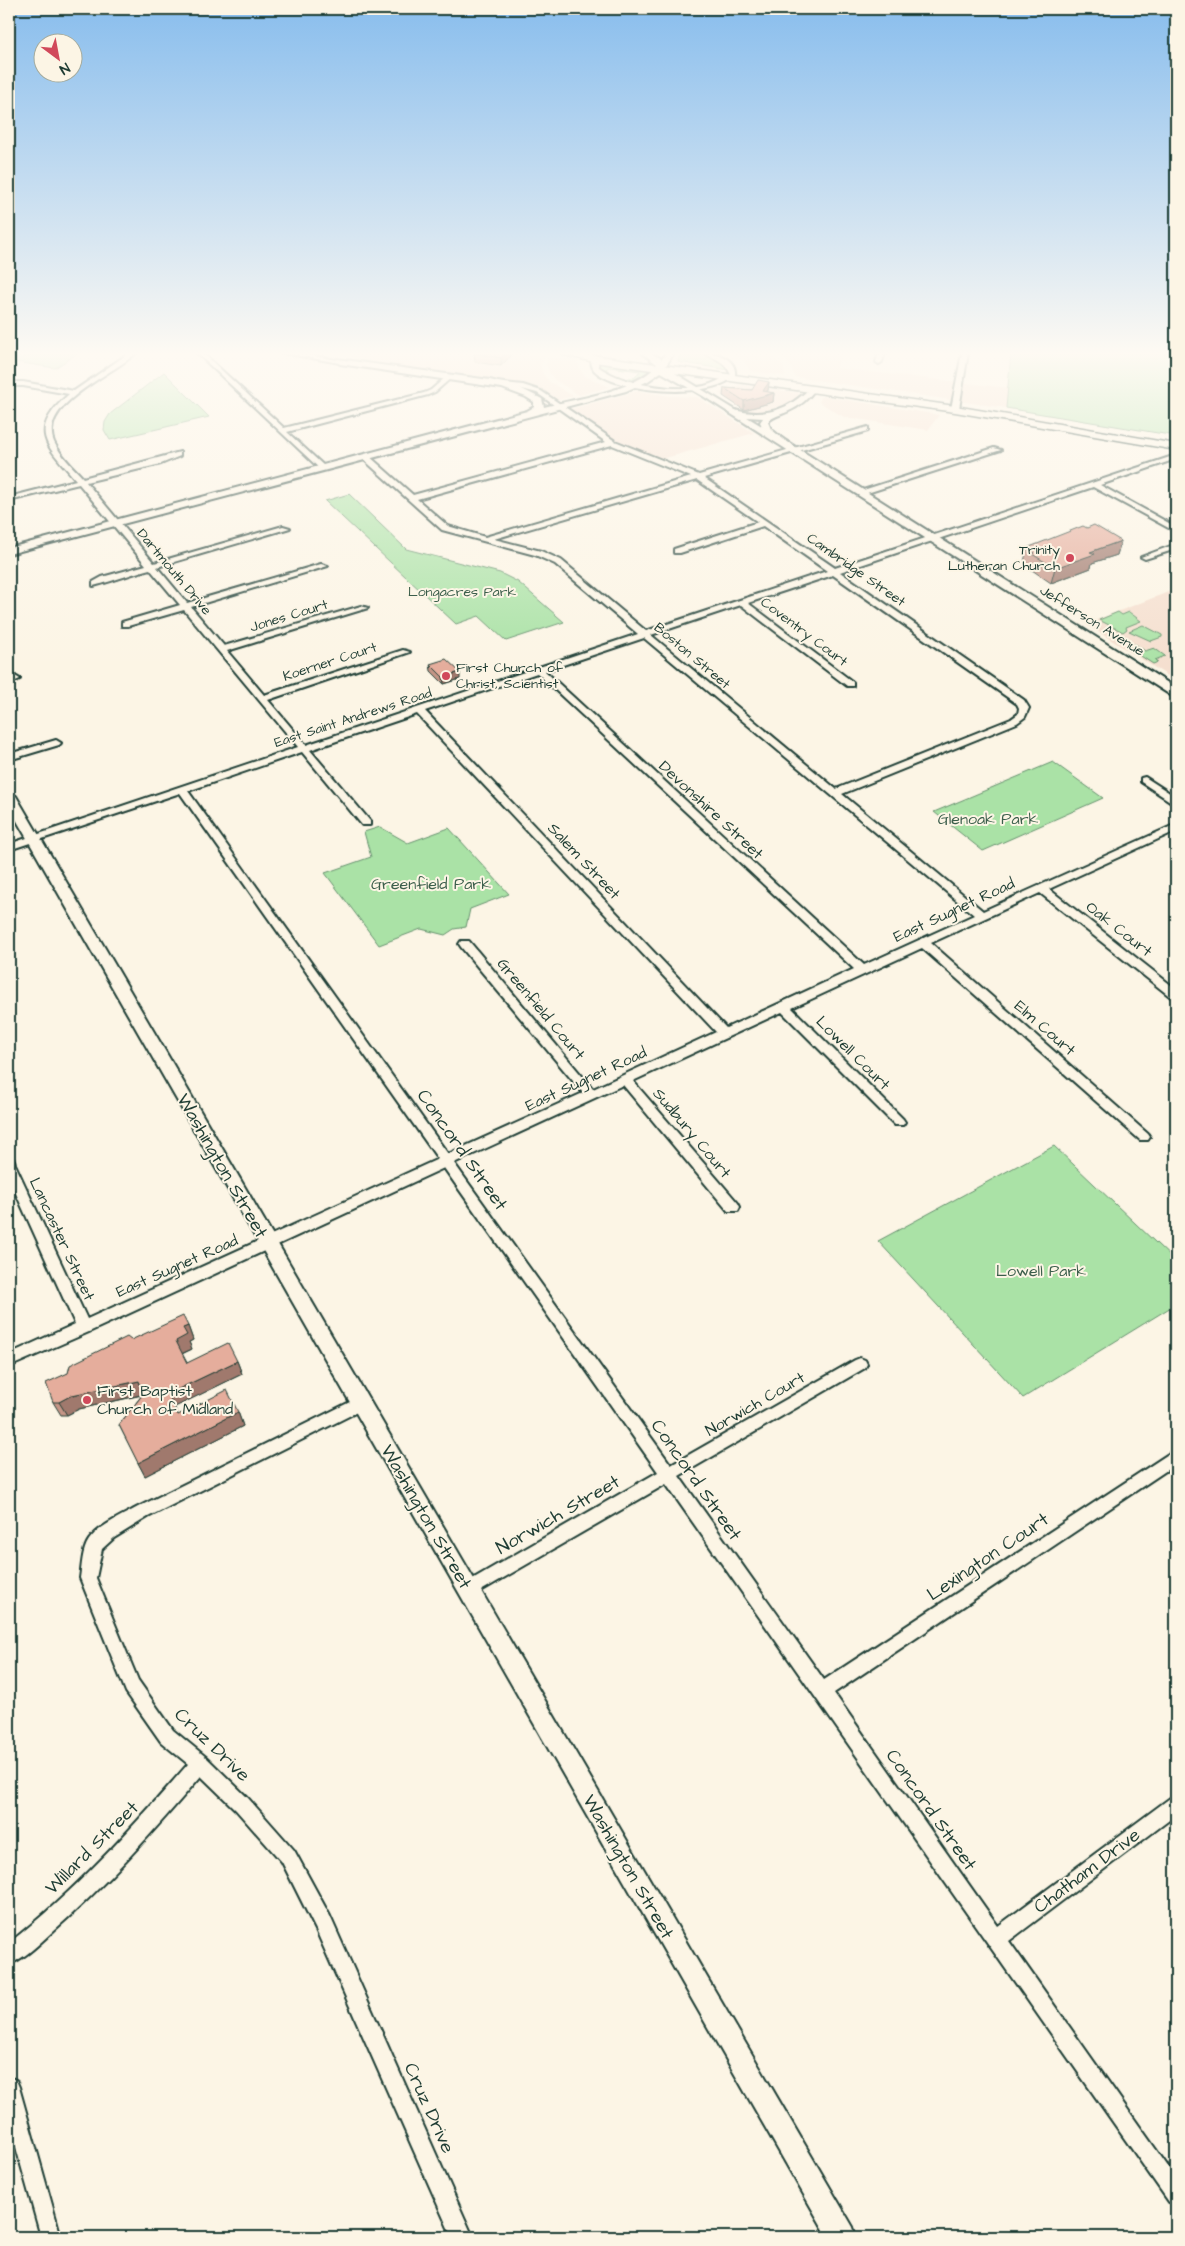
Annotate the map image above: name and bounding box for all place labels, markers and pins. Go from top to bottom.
place label: Trinity Lutheran Church [948,540,1060,576]
marker: Trinity Lutheran Church [1064,552,1076,564]
place label: First Church of Christ, Scientist [456,658,564,694]
marker: First Church of Christ, Scientist [440,670,452,682]
place label: First Baptist Church of Midland [97,1380,233,1420]
marker: First Baptist Church of Midland [81,1394,93,1406]

